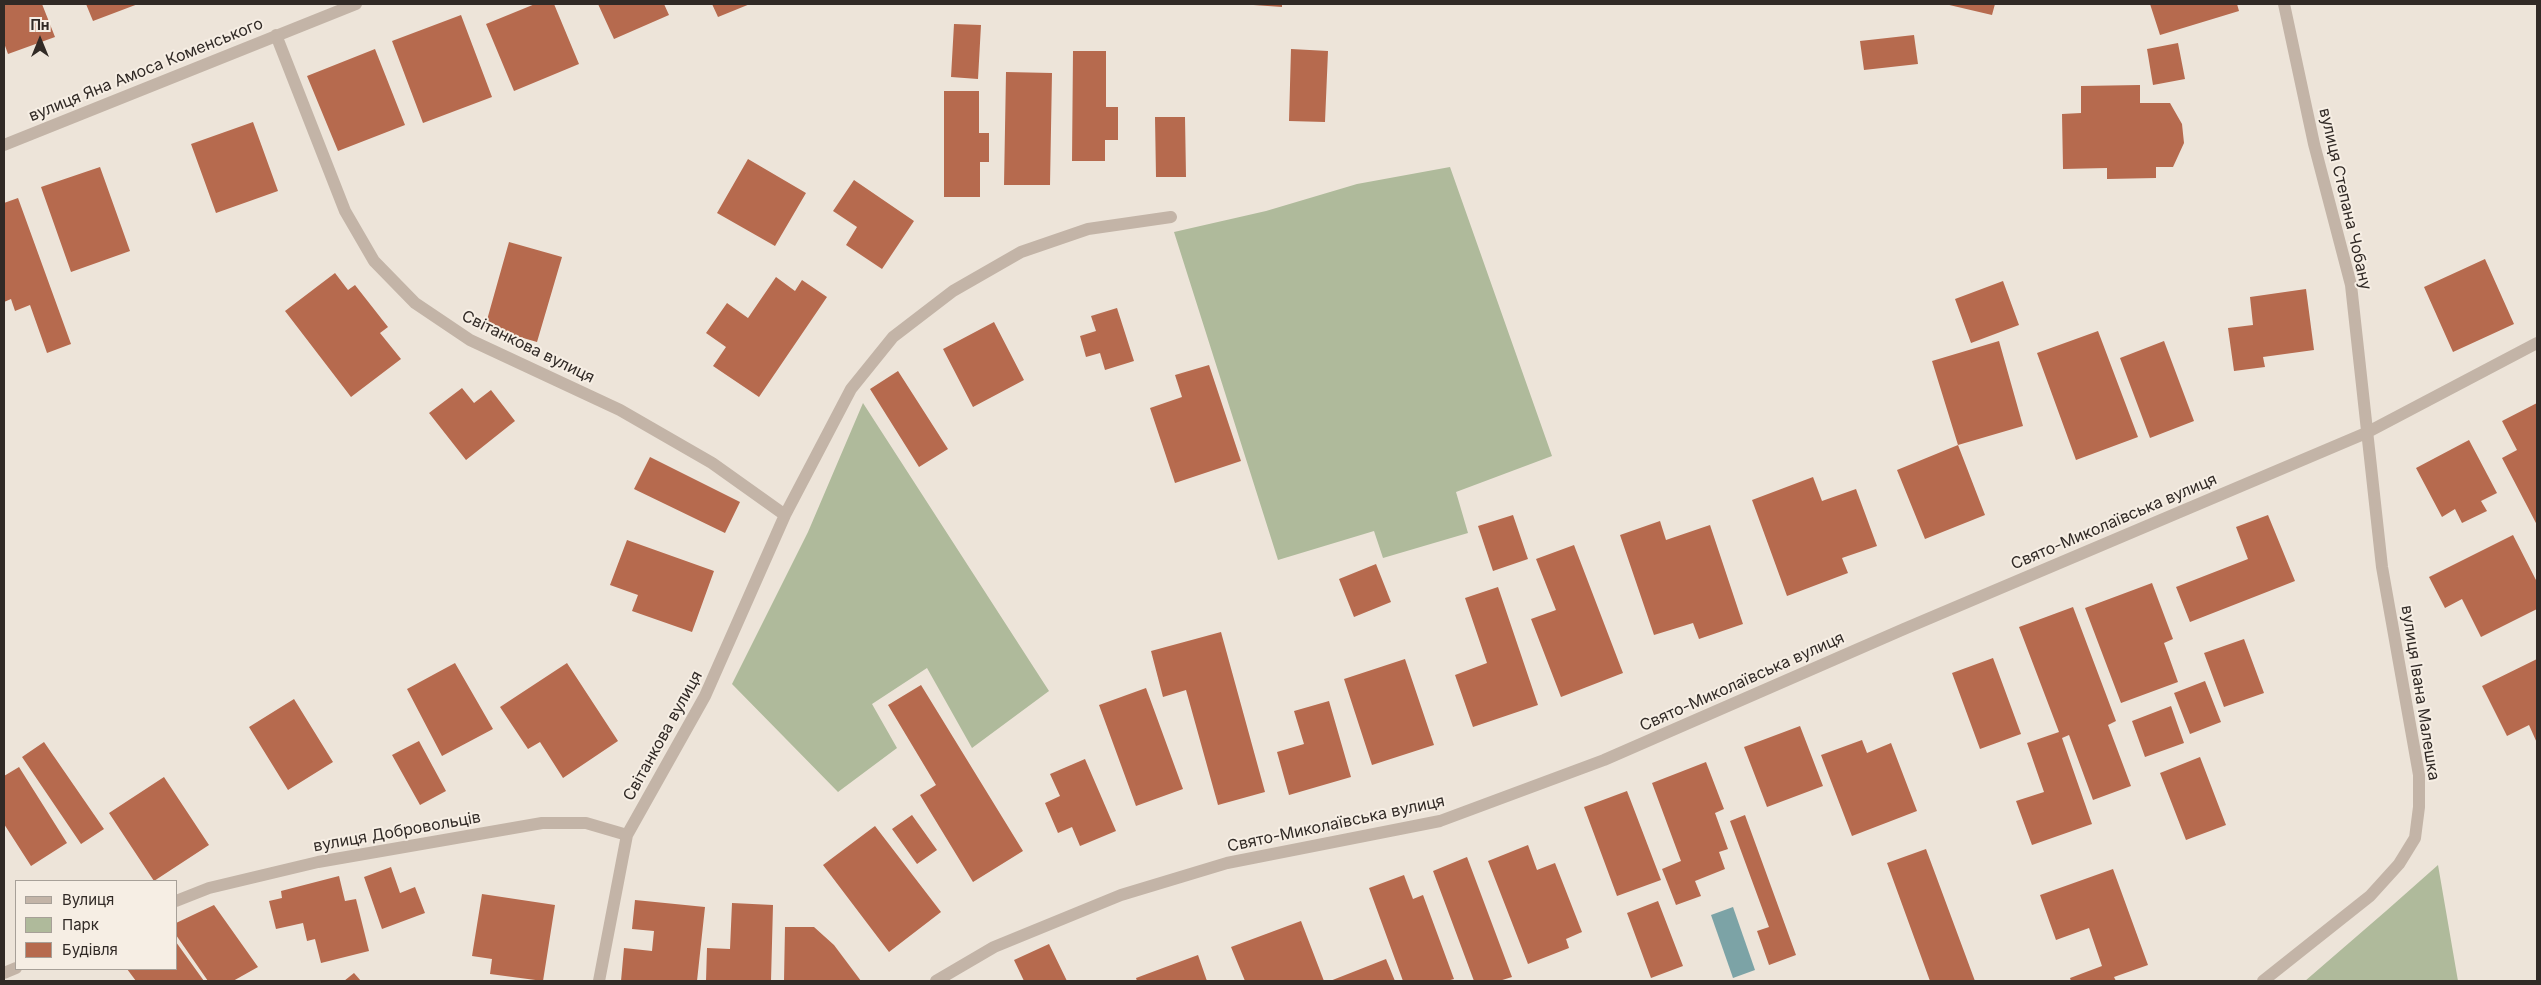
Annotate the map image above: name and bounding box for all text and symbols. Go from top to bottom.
street label: вулиця Яна Амоса Коменського [26,14,266,126]
north arrow [15,15,65,65]
text: Пн [30,16,50,33]
street label: вулиця Степана Чобану [2315,106,2375,292]
street label: Світанкова вулиця [458,307,598,387]
street label: Свято-Миколаївська вулиця [2008,470,2220,574]
street label: вулиця Івана Малешка [2397,604,2443,782]
street label: Свято-Миколаївська вулиця [1637,628,1847,736]
street label: Світанкова вулиця [619,668,707,804]
street label: Свято-Миколаївська вулиця [1226,792,1446,856]
street label: вулиця Добровольців [312,808,482,856]
legend [15,880,178,970]
text: Вулиця [62,890,114,909]
text: Парк [62,915,99,934]
text: Будівля [62,940,118,959]

